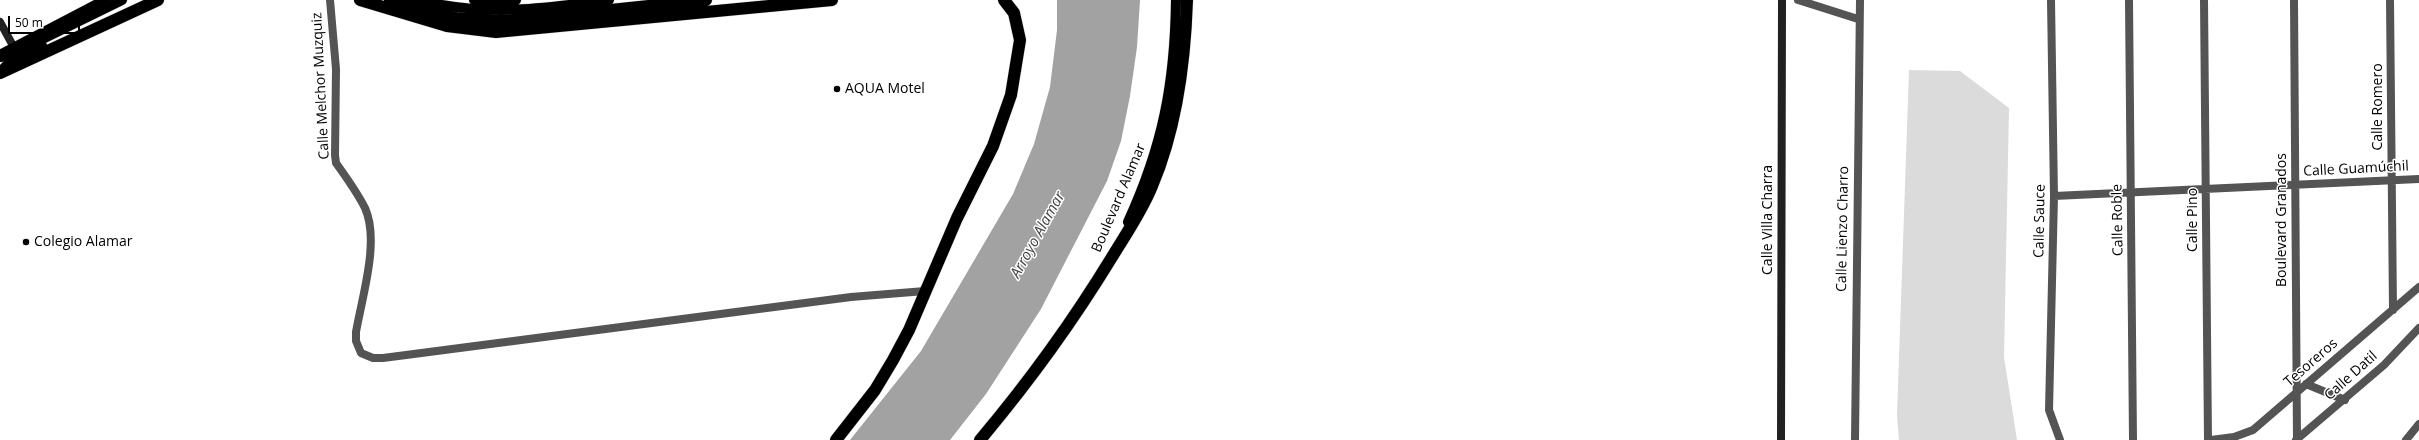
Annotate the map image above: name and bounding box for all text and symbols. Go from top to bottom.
scale bar [10,8,82,34]
street label: Calle Melchor Muzquiz [309,12,333,160]
text: 50 m [15,14,43,31]
street label: Calle Romero [2370,63,2386,151]
place label: AQUA Motel [845,81,925,97]
marker: AQUA Motel [832,84,842,94]
street label: Boulevard Alamar [1088,141,1150,255]
street label: Boulevard Granados [2274,153,2290,287]
street label: Calle Guamúchil [2303,158,2409,180]
street label: Calle Villa Charra [1760,165,1776,275]
street label: Calle Lienzo Charro [1834,166,1852,292]
street label: Calle Sauce [2031,184,2049,258]
street label: Calle Roble [2109,184,2127,256]
street label: Calle Pino [2185,188,2201,252]
water label: Arroyo Alamar [1007,189,1069,281]
place label: Colegio Alamar [34,234,132,250]
marker: Colegio Alamar [21,237,31,247]
street label: Tesoreros [2281,335,2341,391]
street label: Calle Datil [2321,348,2381,404]

